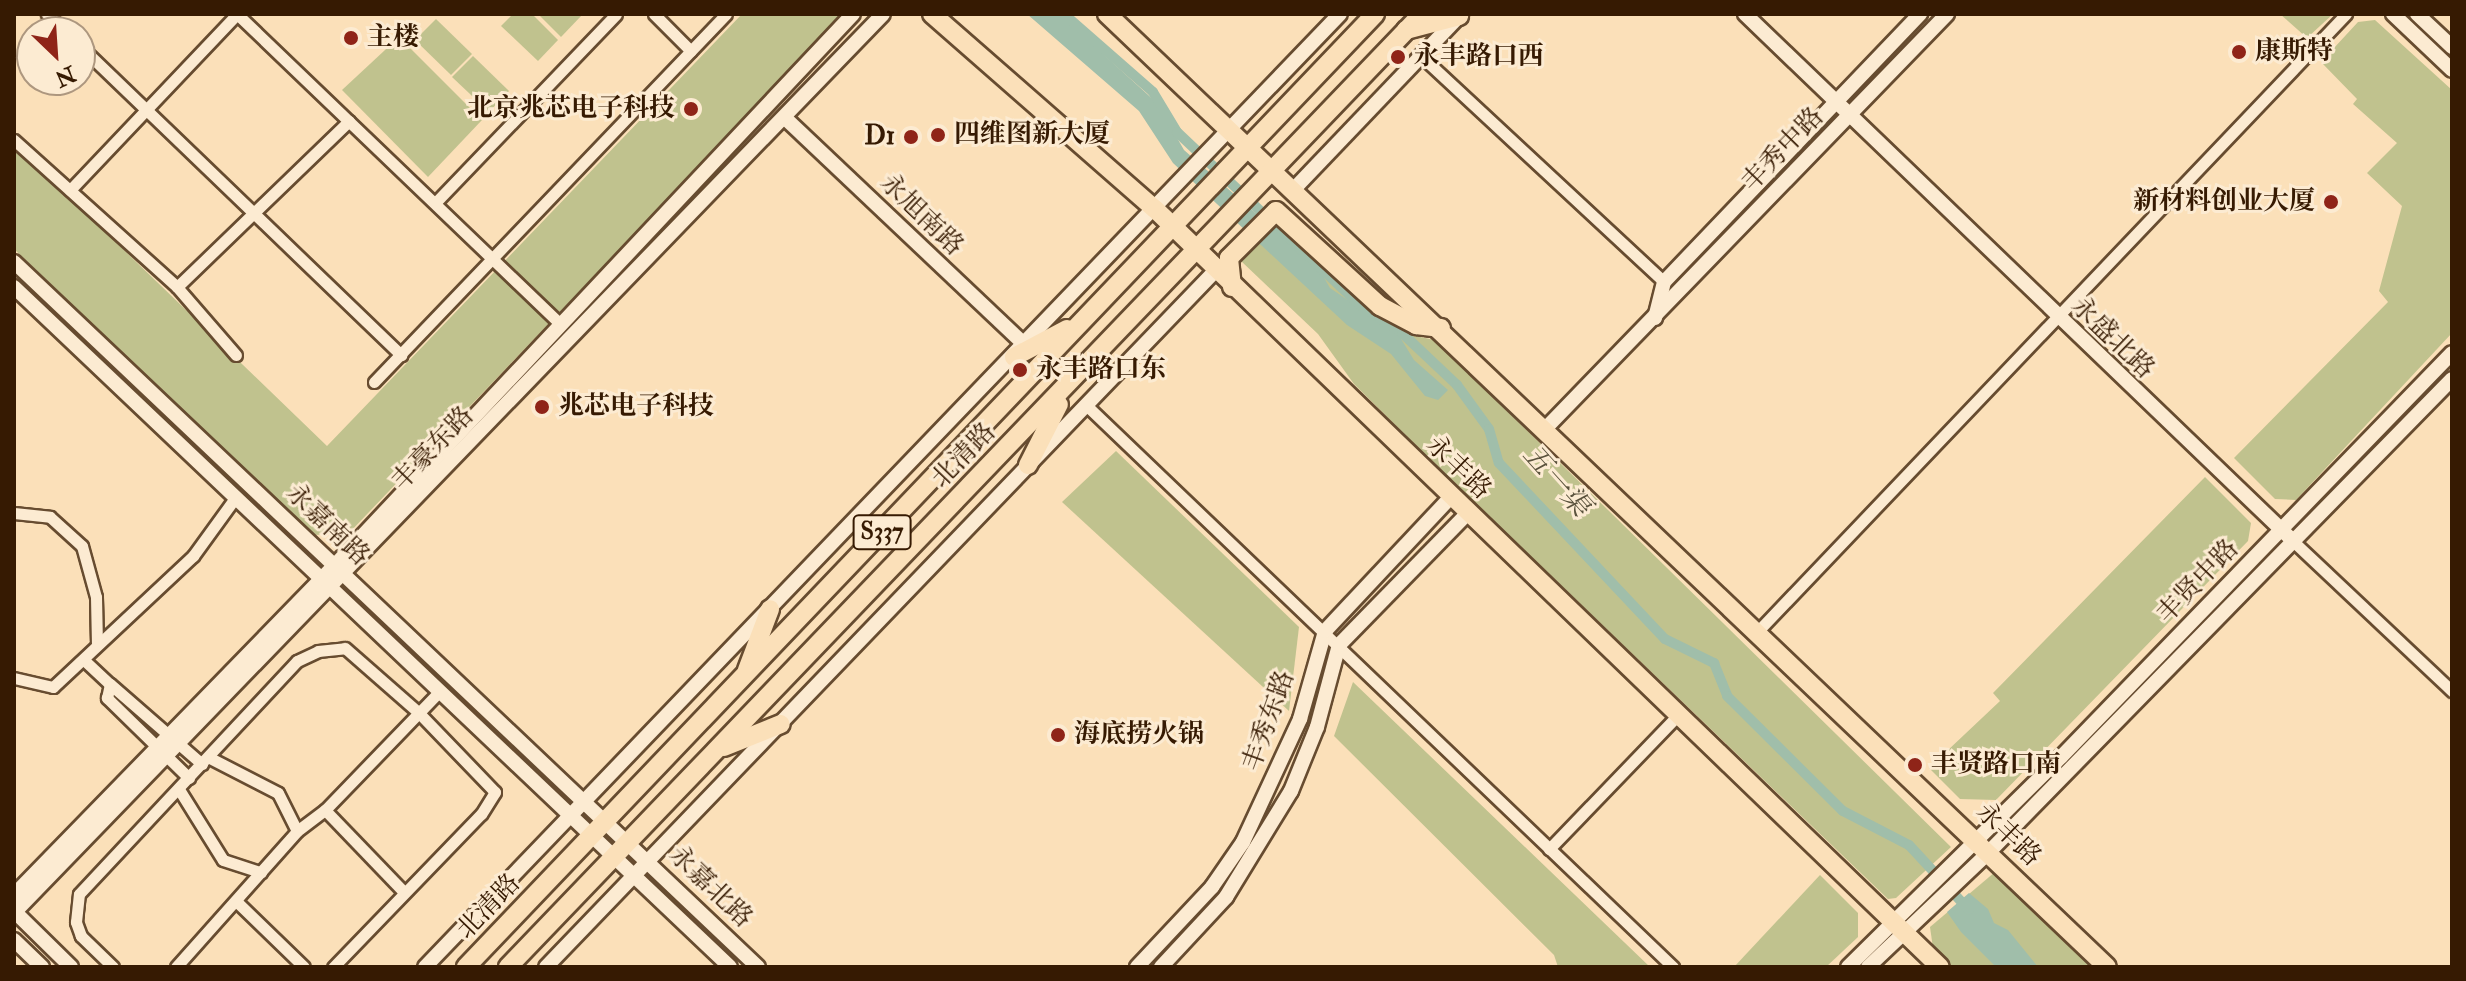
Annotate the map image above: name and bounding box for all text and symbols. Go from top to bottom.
north arrow [16,16,96,96]
place label: 主楼 [367,22,419,54]
marker: 主楼 [342,29,360,47]
place label: 康斯特 [2255,36,2333,68]
place label: 永丰路口西 [1414,41,1544,73]
marker: 康斯特 [2230,43,2248,61]
marker: 永丰路口西 [1389,48,1407,66]
text: N [50,59,80,93]
place label: 北京兆芯电子科技 [467,93,675,125]
marker: 北京兆芯电子科技 [682,100,700,118]
street label: 丰秀中路 [1736,102,1830,198]
place label: 四维图新大厦 [954,119,1110,151]
place label: D1 [865,121,895,153]
marker: 四维图新大厦 [929,126,947,144]
marker: D1 [902,128,920,146]
street label: 永旭南路 [873,168,969,262]
place label: 新材料创业大厦 [2133,186,2315,218]
marker: 新材料创业大厦 [2322,193,2340,211]
street label: 永盛北路 [2064,291,2160,385]
place label: 永丰路口东 [1036,354,1166,386]
marker: 永丰路口东 [1011,361,1029,379]
place label: 兆芯电子科技 [558,391,714,423]
marker: 兆芯电子科技 [533,398,551,416]
street label: 丰豪东路 [386,401,480,497]
street label: 北清路 [926,417,1002,495]
street label: 永丰路 [1419,430,1497,506]
water label: 五一渠 [1515,439,1597,523]
street label: 永嘉南路 [279,478,375,572]
road number: S337 [852,512,912,552]
street label: 丰贤中路 [2151,534,2245,630]
street label: 丰秀东路 [1237,667,1301,775]
place label: 海底捞火锅 [1074,719,1204,751]
marker: 海底捞火锅 [1049,726,1067,744]
place label: 丰贤路口南 [1931,749,2061,781]
marker: 丰贤路口南 [1906,756,1924,774]
street label: 永丰路 [1969,797,2047,873]
street label: 永嘉北路 [662,840,758,934]
street label: 北清路 [451,868,527,946]

